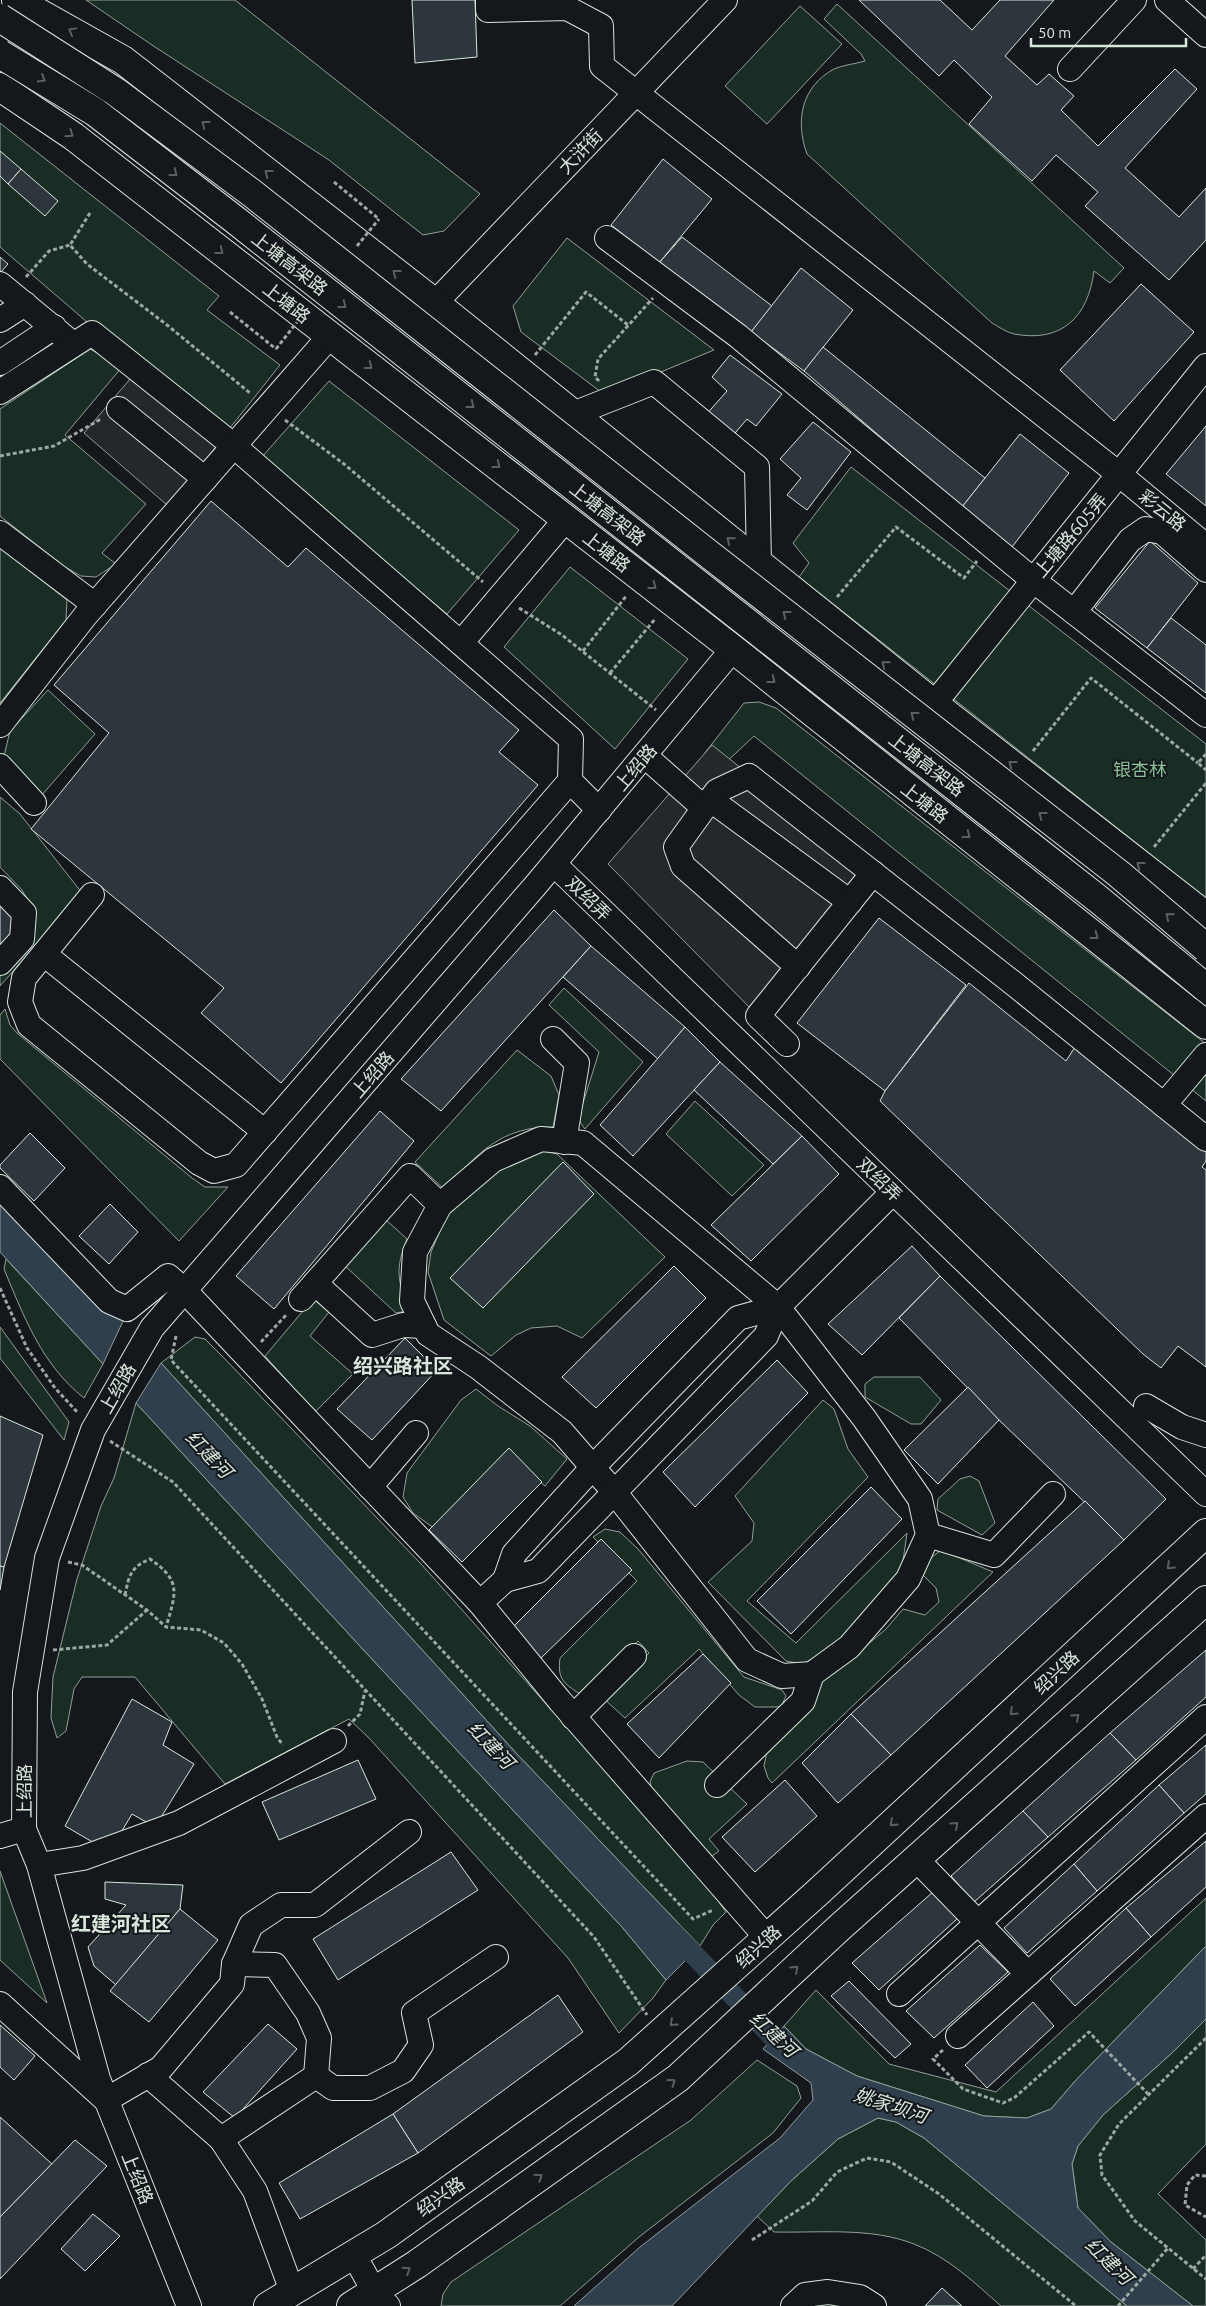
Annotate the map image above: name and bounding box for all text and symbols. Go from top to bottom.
scale bar [1031,15,1186,47]
text: 50 m [1038,24,1071,41]
one-way arrow [68,27,77,37]
one-way arrow [36,73,45,82]
one-way arrow [202,121,211,129]
street label: 大浒街 [554,125,606,177]
one-way arrow [64,128,73,137]
one-way arrow [168,167,177,175]
one-way arrow [264,170,274,179]
street label: 上塘高架路 [248,227,332,299]
one-way arrow [214,245,223,253]
one-way arrow [392,270,402,279]
street label: 上塘路 [260,277,314,327]
one-way arrow [338,300,347,309]
one-way arrow [363,360,372,369]
one-way arrow [465,400,474,408]
one-way arrow [491,460,500,468]
street label: 上塘高架路 [566,477,650,549]
street label: 彩云路 [1136,485,1190,535]
street label: 上塘路605弄 [1029,489,1111,581]
street label: 上塘路 [580,526,634,576]
one-way arrow [727,537,736,546]
one-way arrow [647,581,656,589]
one-way arrow [783,612,792,620]
one-way arrow [881,660,890,669]
one-way arrow [766,674,775,683]
one-way arrow [911,712,920,720]
street label: 上塘高架路 [885,728,969,800]
street label: 上绍路 [610,740,660,794]
park label: 银杏林 [1113,759,1167,779]
one-way arrow [1009,762,1018,770]
street label: 上塘路 [898,777,952,827]
one-way arrow [1039,812,1048,820]
one-way arrow [961,830,970,838]
one-way arrow [1137,862,1146,870]
street label: 双绍弄 [563,872,615,924]
one-way arrow [1165,913,1174,922]
one-way arrow [1089,931,1098,940]
street label: 上绍路 [347,1047,397,1101]
street label: 双绍弄 [854,1153,906,1205]
district label: 绍兴路社区 [353,1354,453,1377]
street label: 上绍路 [95,1360,139,1416]
water label: 红建河 [181,1426,239,1485]
one-way arrow [1167,1560,1176,1569]
street label: 绍兴路 [1029,1646,1083,1698]
one-way arrow [1009,1706,1018,1715]
one-way arrow [1070,1714,1079,1723]
water label: 红建河 [463,1717,521,1776]
street label: 上绍路 [14,1764,34,1818]
one-way arrow [890,1817,899,1826]
one-way arrow [949,1822,958,1831]
district label: 红建河社区 [71,1912,171,1935]
street label: 绍兴路 [731,1921,785,1971]
one-way arrow [789,1966,798,1975]
water label: 红建河 [746,2007,805,2064]
one-way arrow [669,2017,678,2026]
one-way arrow [666,2080,675,2088]
water label: 姚家坝河 [851,2083,934,2128]
street label: 上绍路 [119,2149,157,2207]
street label: 绍兴路 [412,2172,468,2220]
one-way arrow [533,2174,543,2183]
water label: 红建河 [1081,2233,1140,2291]
one-way arrow [401,2267,410,2277]

